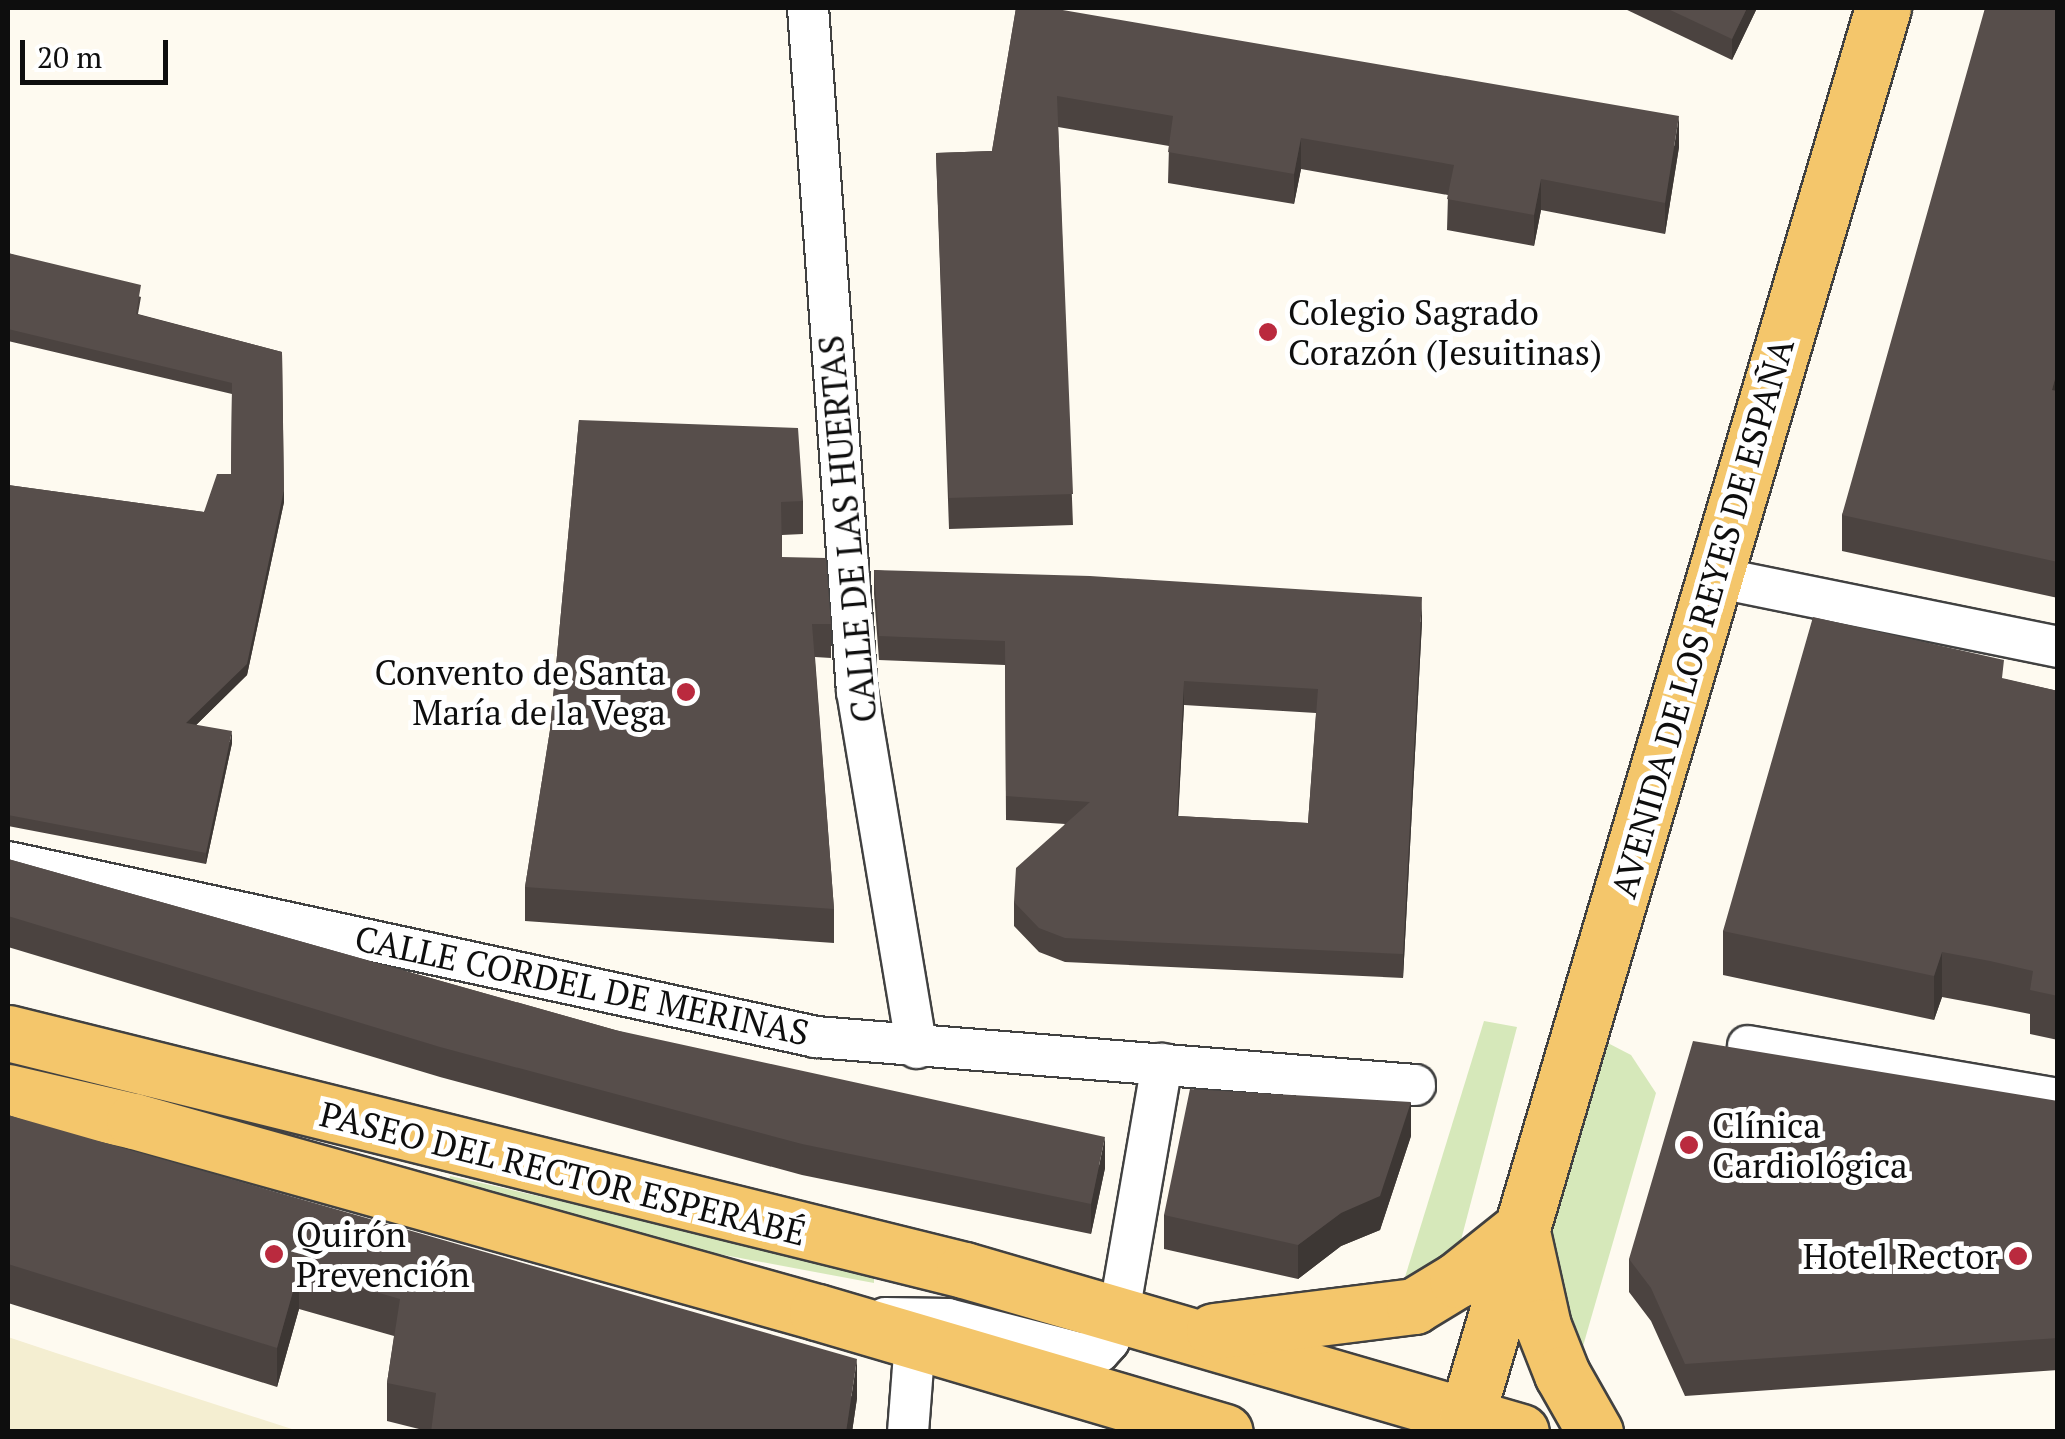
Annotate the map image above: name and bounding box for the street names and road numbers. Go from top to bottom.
street label: AVENIDA DE LOS REYES DE ESPAÑA [1602,333,1802,903]
street label: CALLE DE LAS HUERTAS [809,334,885,724]
street label: CALLE CORDEL DE MERINAS [351,916,813,1054]
street label: PASEO DEL RECTOR ESPERABÉ [316,1092,810,1254]

